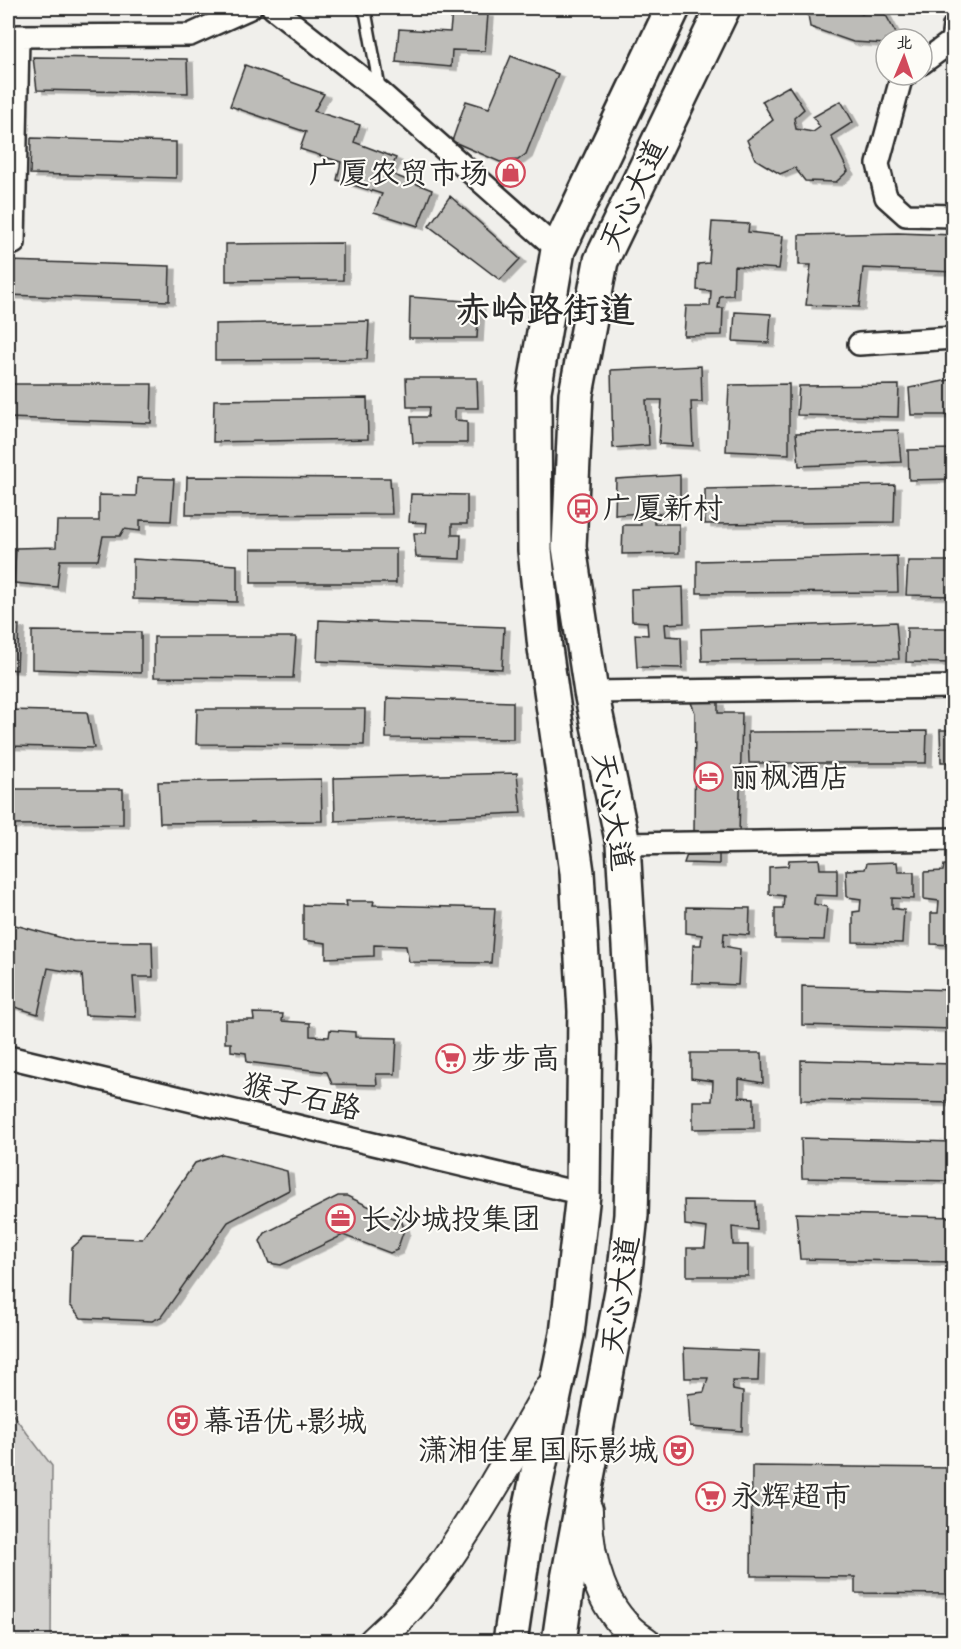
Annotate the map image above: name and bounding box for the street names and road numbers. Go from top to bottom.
street label: 天心大道 [590,133,676,257]
street label: 天心大道 [584,749,642,873]
street label: 猴子石路 [239,1064,365,1128]
street label: 天心大道 [593,1233,647,1357]

